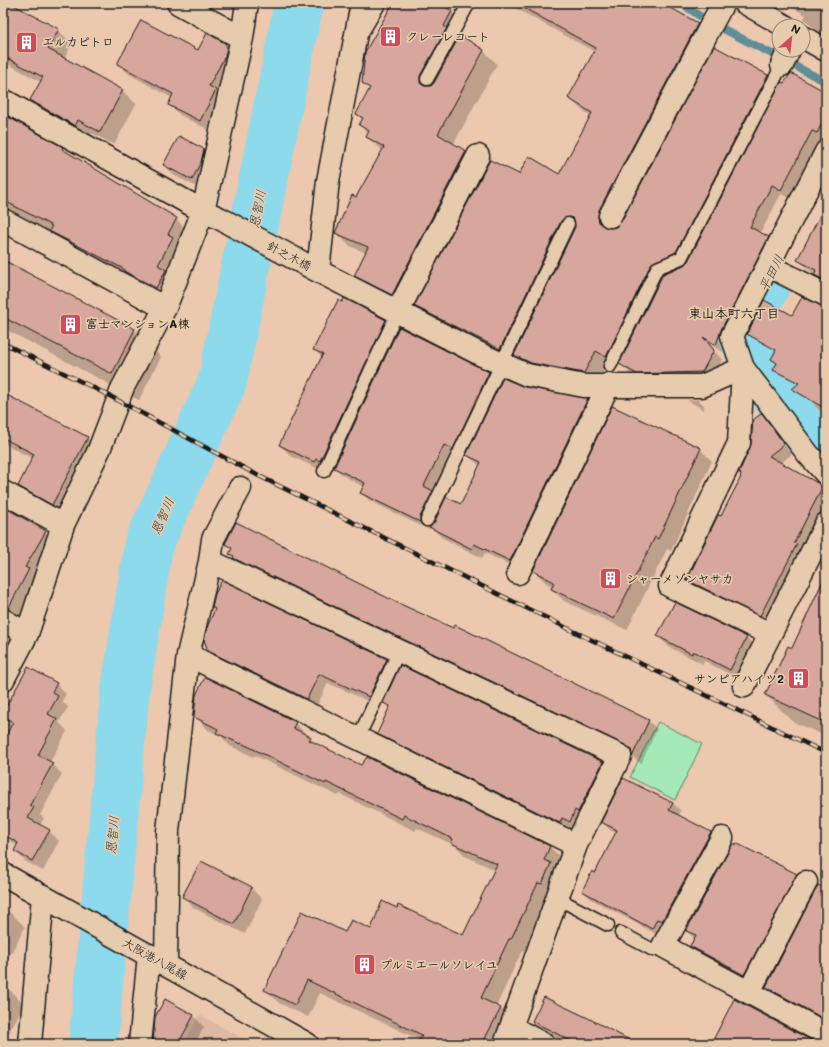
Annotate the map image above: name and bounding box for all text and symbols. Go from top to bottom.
north arrow [771,18,811,58]
text: N [789,20,803,37]
building icon: クレーレコート [378,24,404,50]
place label: クレーレコート [406,28,490,44]
building icon: エルカピトロ [14,29,40,55]
place label: エルカピトロ [42,33,114,49]
water label: 恩智川 [244,188,269,230]
street label: 針之木橋 [265,237,314,273]
water label: 平田川 [754,252,787,294]
district label: 東山本町六丁目 [688,304,780,321]
building icon: 富士マンションA棟 [57,311,83,337]
place label: 富士マンションA棟 [86,315,189,331]
water label: 恩智川 [146,495,177,537]
building icon: シャーメゾンヤサカ [598,566,624,592]
place label: シャーメゾンヤサカ [626,570,734,586]
building icon: サンピアハイツ2 [786,666,812,692]
place label: サンピアハイツ2 [694,670,784,686]
water label: 恩智川 [101,815,122,855]
street label: 大阪港八尾線 [120,934,191,983]
building icon: プルミエールソレイユ [351,952,377,978]
place label: プルミエールソレイユ [380,956,498,972]

